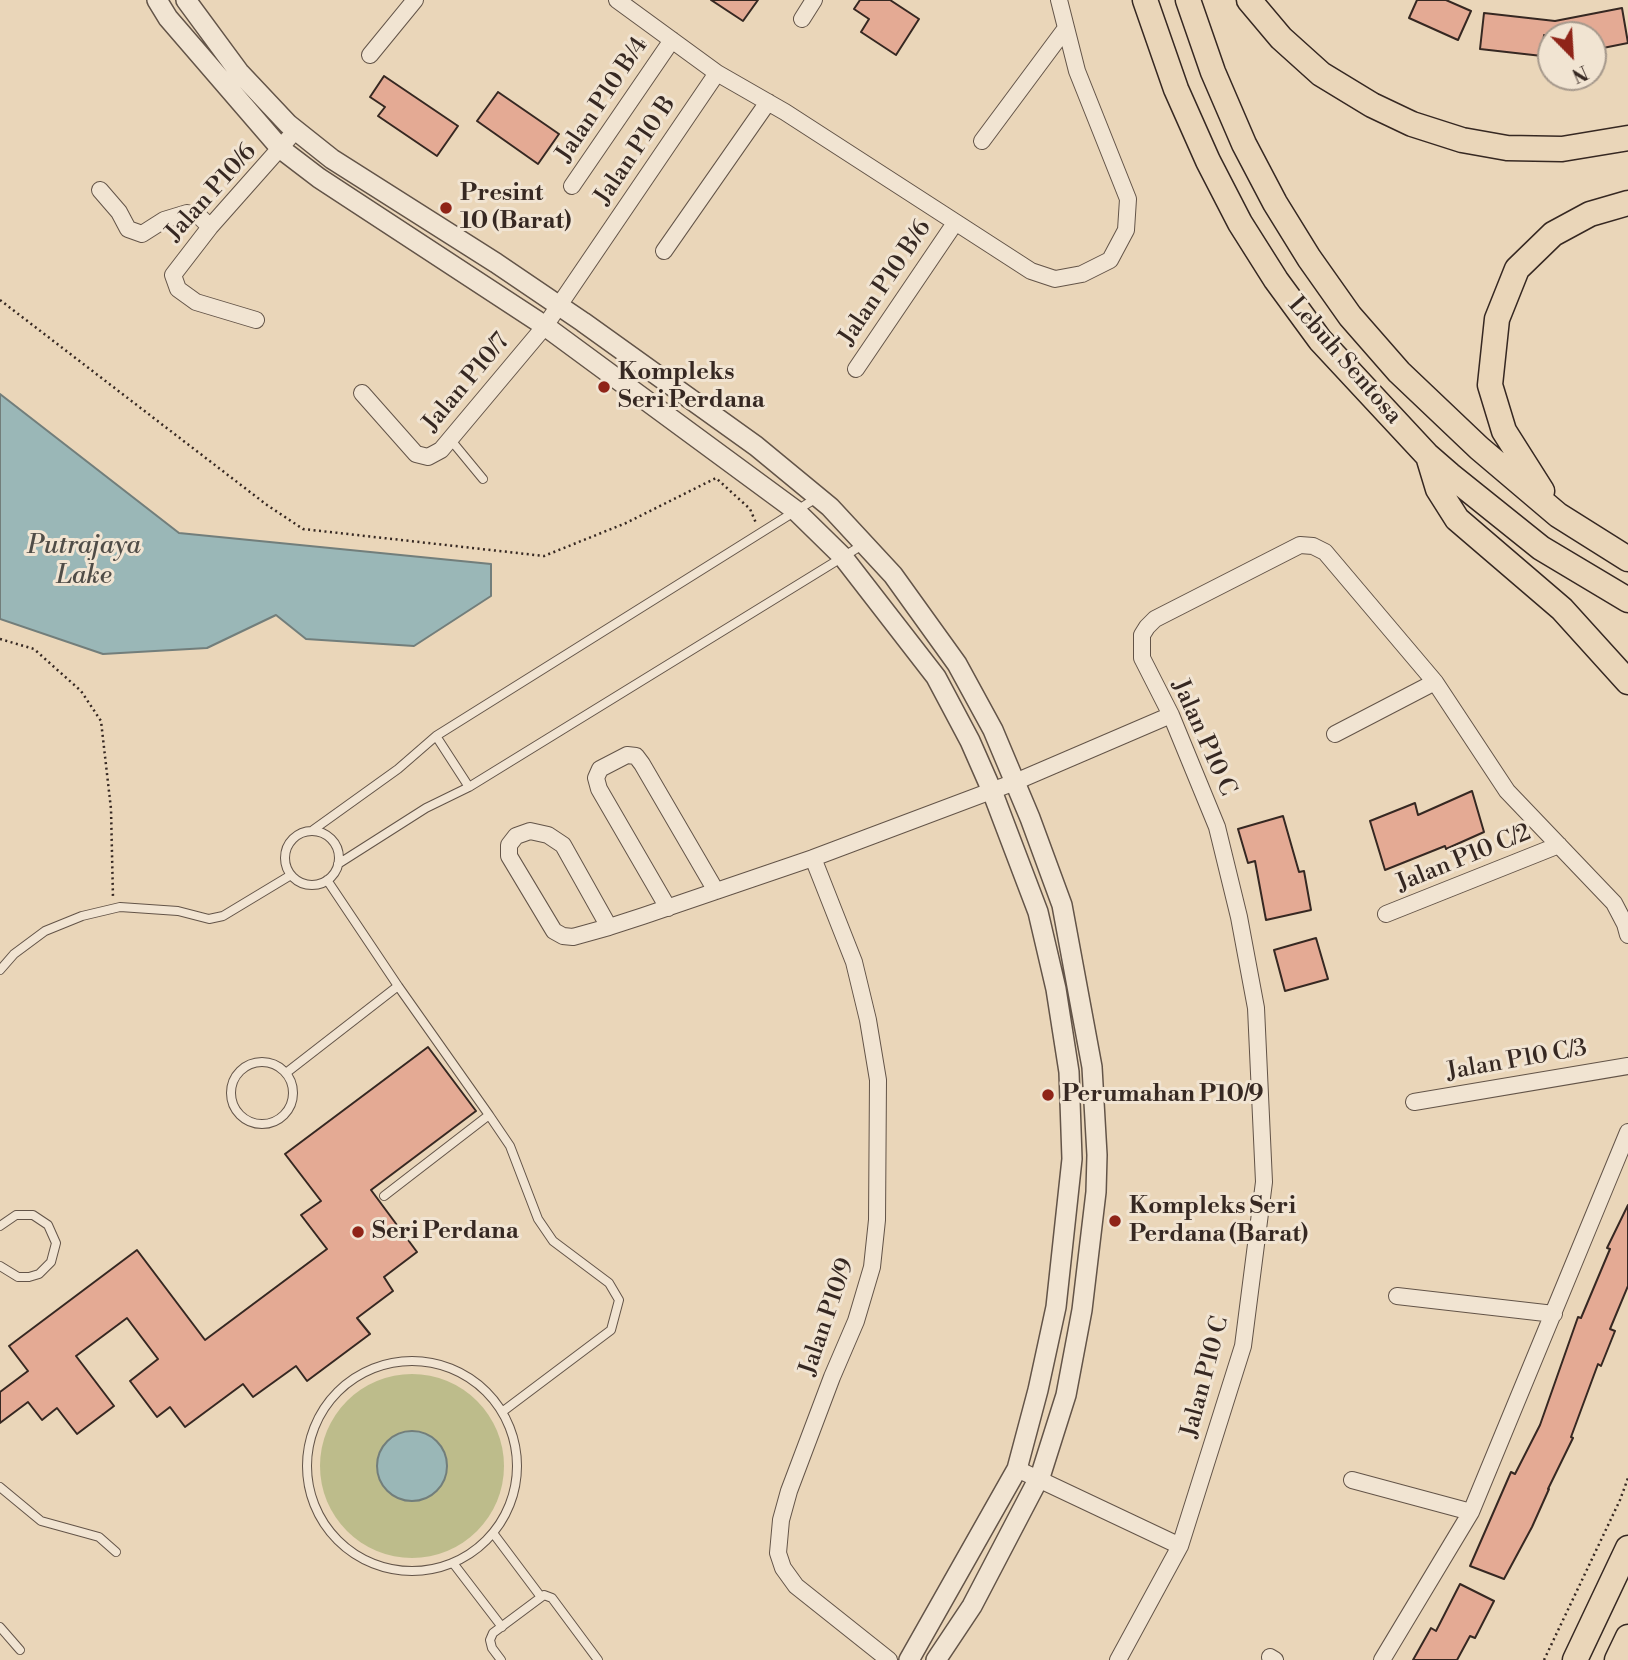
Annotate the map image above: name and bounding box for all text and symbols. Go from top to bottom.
north arrow [1537,21,1607,91]
street label: Jalan P10 B/4 [551,32,655,168]
text: N [1568,59,1591,87]
street label: Jalan P10 B [589,91,683,211]
street label: Jalan P10/6 [161,138,263,248]
place label: Presint 10 (Barat) [460,180,571,236]
marker: Presint 10 (Barat) [438,200,454,216]
street label: Jalan P10 B/6 [834,215,938,351]
street label: Lebuh Sentosa [1281,291,1407,431]
street label: Jalan P10/7 [418,328,516,438]
place label: Kompleks Seri Perdana [618,359,765,415]
marker: Kompleks Seri Perdana [596,379,612,395]
water label: Putrajaya Lake [27,531,141,592]
street label: Jalan P10 C [1165,675,1241,801]
street label: Jalan P10 C/2 [1393,819,1535,899]
street label: Jalan P10 C/3 [1445,1034,1589,1088]
place label: Perumahan P10/9 [1062,1081,1264,1109]
marker: Perumahan P10/9 [1040,1087,1056,1103]
place label: Kompleks Seri Perdana (Barat) [1129,1193,1308,1249]
marker: Kompleks Seri Perdana (Barat) [1107,1213,1123,1229]
place label: Seri Perdana [372,1218,519,1246]
marker: Seri Perdana [350,1224,366,1240]
street label: Jalan P10/9 [795,1255,861,1379]
street label: Jalan P10 C [1176,1313,1236,1441]

